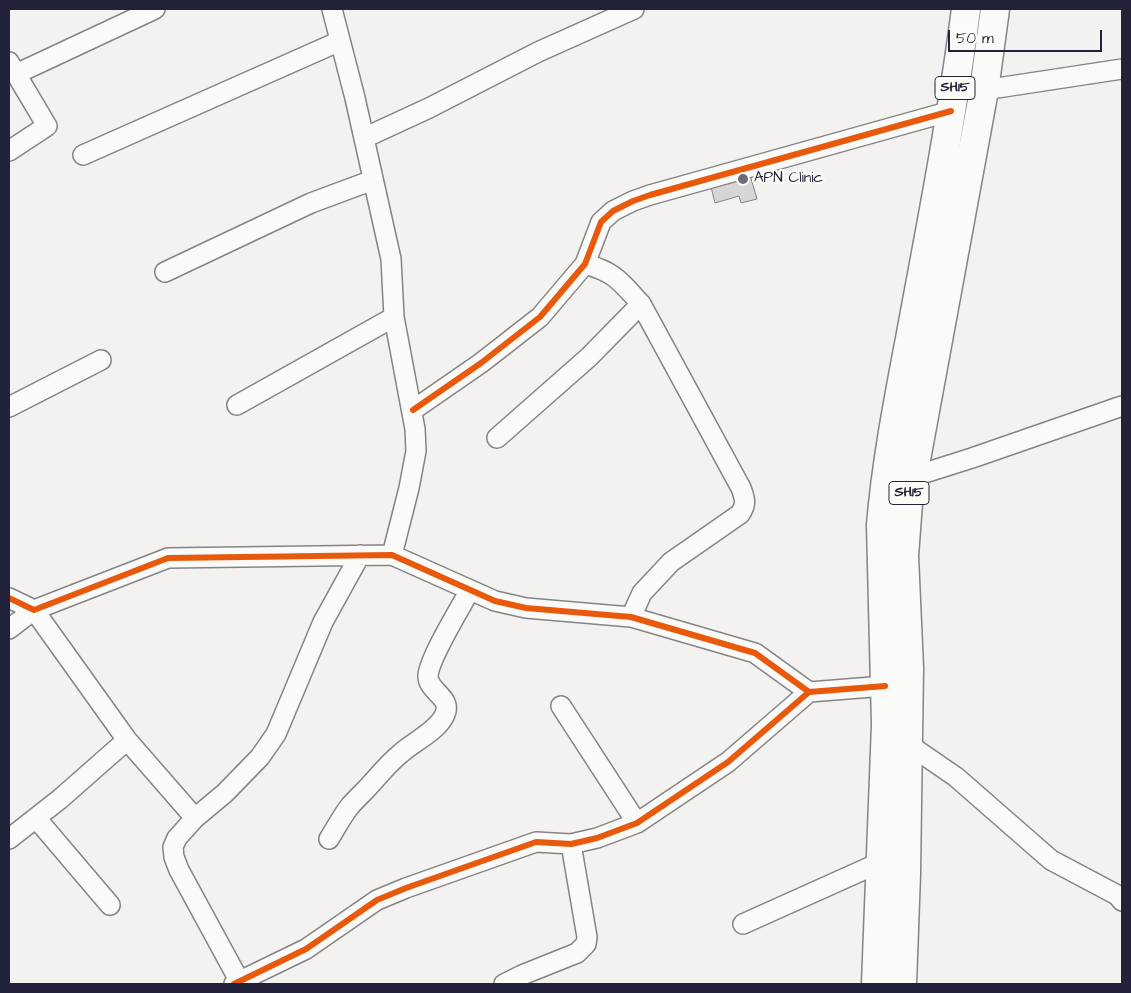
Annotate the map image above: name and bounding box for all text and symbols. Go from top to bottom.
scale bar [951,20,1105,52]
text: 50 m [956,28,994,49]
road number: SH15 [935,76,975,100]
place label: APN Clinic [754,170,823,188]
marker: APN Clinic [736,172,750,186]
road number: SH15 [889,482,929,504]

